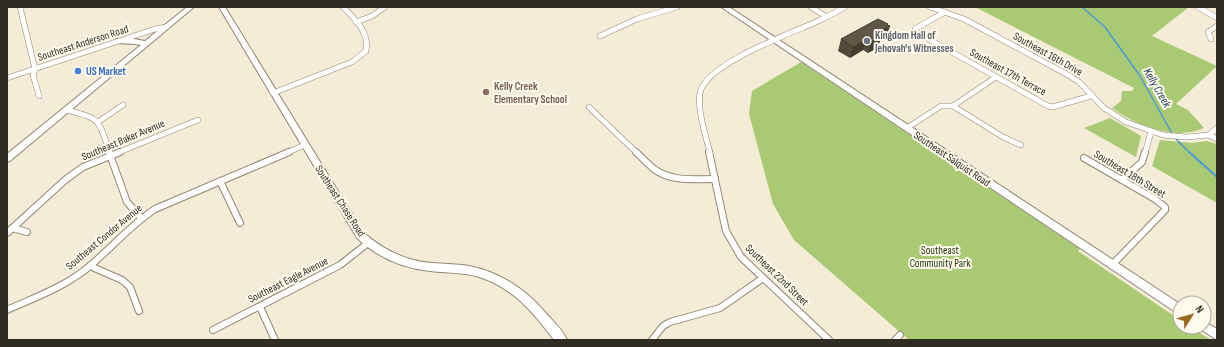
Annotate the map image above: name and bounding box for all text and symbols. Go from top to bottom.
street label: Southeast Anderson Road [36,22,130,64]
place label: Kingdom Hall of Jehovah's Witnesses [874,29,954,55]
street label: Southeast 16th Drive [1011,30,1085,78]
marker: Kingdom Hall of Jehovah's Witnesses [862,36,872,46]
street label: Southeast 17th Terrace [968,46,1048,98]
place label: US Market [86,65,126,78]
marker: US Market [73,66,83,76]
water label: Kelly Creek [1140,66,1175,111]
place label: Kelly Creek Elementary School [494,80,567,106]
marker: Kelly Creek Elementary School [481,87,491,97]
street label: Southeast Baker Avenue [79,117,167,163]
street label: Southeast Salquist Road [911,129,993,190]
street label: Southeast 18th Street [1092,147,1169,201]
street label: Southeast Chase Road [312,163,368,239]
street label: Southeast Condor Avenue [63,201,145,273]
street label: Southeast 22nd Street [743,242,812,309]
park label: Southeast Community Park [910,244,971,270]
street label: Southeast Eagle Avenue [246,254,330,306]
north arrow [1172,295,1212,335]
text: N [1193,303,1207,316]

